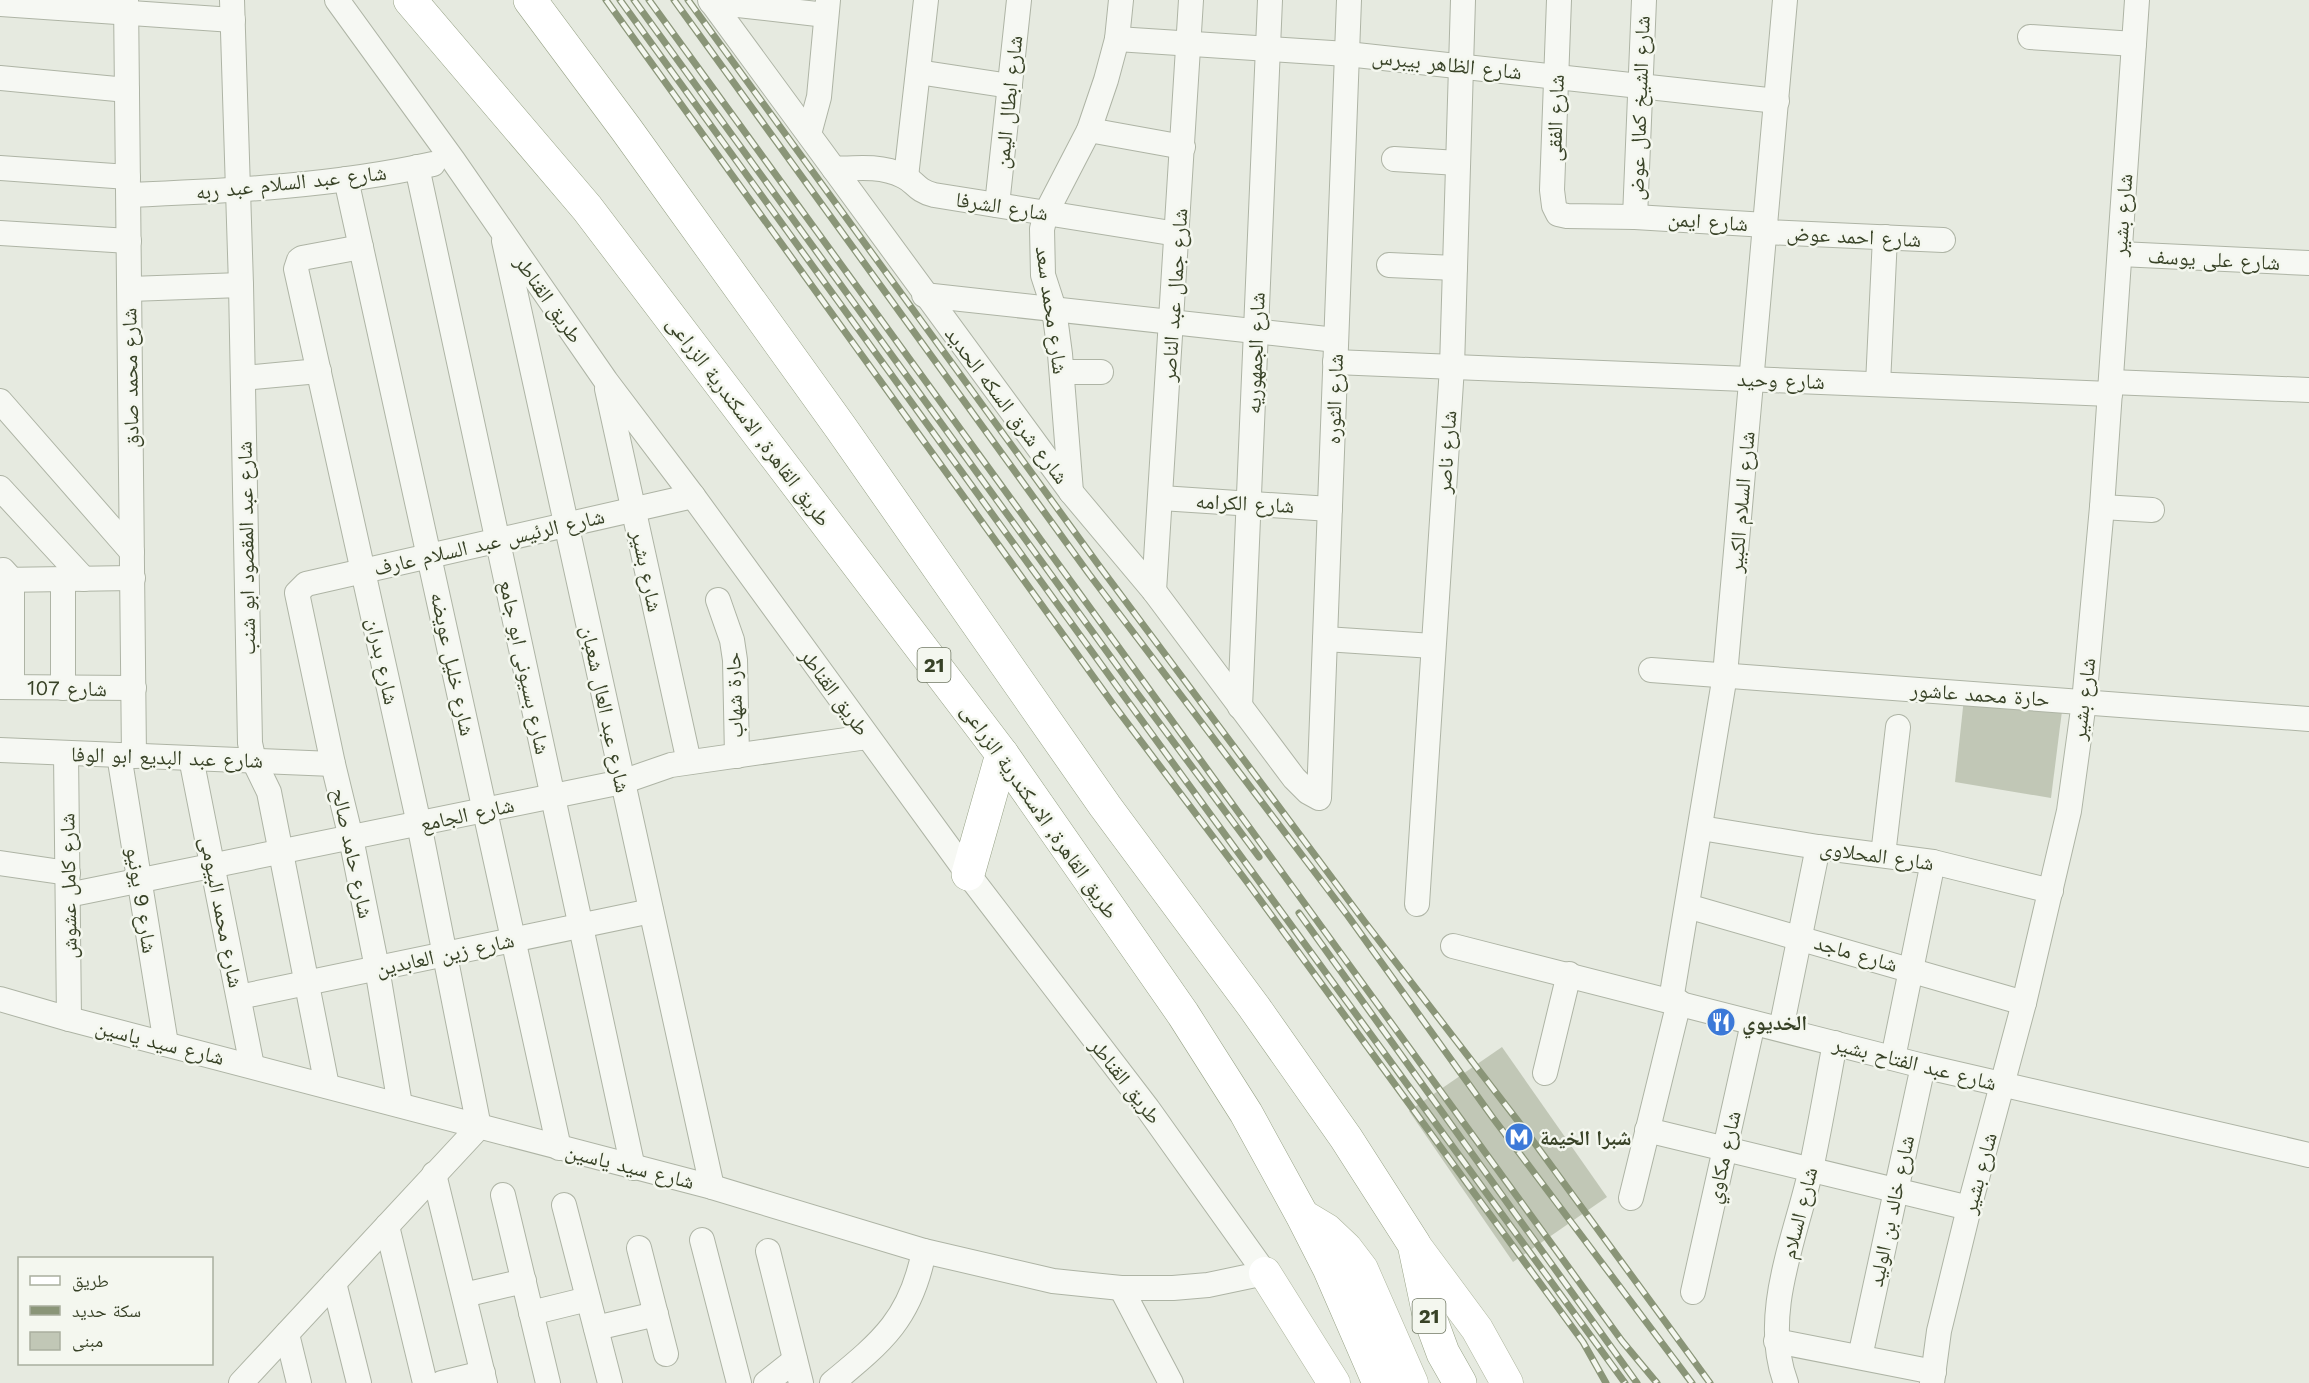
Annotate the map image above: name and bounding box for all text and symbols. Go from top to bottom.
street label: شارع الشيخ كمال عوض [1623,15,1656,201]
street label: شارع ابطال اليمن [989,34,1028,170]
street label: شارع الظاهر بيبرس [1371,44,1523,85]
street label: شارع الفقى [1541,74,1570,162]
street label: شارع عبد السلام عبد ربه [194,160,388,206]
street label: شارع بشير [2107,173,2138,258]
street label: شارع الشرفا [954,186,1050,227]
street label: شارع ايمن [1667,206,1749,237]
street label: شارع جمال عبد الناصر [1155,207,1194,384]
street label: شارع احمد عوض [1786,220,1922,253]
street label: شارع على يوسف [2147,243,2281,276]
street label: شارع محمد سعد [1030,244,1073,376]
street label: طريق القناطر [508,249,588,348]
street label: شارع الجمهوريه [1240,292,1271,414]
street label: شارع محمد صادق [116,308,145,448]
street label: طريق القاهرة, الاسكندرية الزراعى [661,311,836,532]
street label: شارع شرق السكه الحديد [939,321,1074,489]
street label: شارع الثوره [1320,353,1349,445]
street label: شارع وحيد [1737,366,1825,395]
street label: شارع ناصر [1431,410,1462,495]
street label: شارع السلام الكبير [1722,430,1762,575]
street label: شارع عبد المقصود ابو شنب [232,441,261,655]
street label: شارع الكرامه [1195,488,1295,519]
street label: شارع الرئيس عبد السلام عارف [371,503,607,583]
street label: شارع بشير [625,527,668,614]
street label: شارع بسيونى ابو جامع [493,578,556,757]
street label: شارع خليل عويضه [425,590,480,738]
street label: شارع بدران [361,615,404,707]
street label: شارع عبد العال شعبان [575,623,636,795]
street label: طريق القناطر [794,643,875,741]
road number: 21 [918,648,950,682]
street label: حارة شهاب [720,652,748,738]
street label: شارع بشير [2065,656,2101,743]
street label: شارع 107 [27,675,107,702]
street label: حارة محمد عاشور [1909,677,2050,711]
street label: طريق القاهرة, الاسكندرية الزراعى [955,699,1124,924]
street label: شارع عبد البديع ابو الوفا [71,741,263,774]
street label: شارع حامد صالح [326,785,379,921]
street label: شارع الجامع [418,792,516,837]
street label: شارع كامل عشوش [54,813,83,959]
street label: شارع محمد البيومى [194,834,249,990]
street label: شارع المحلاوى [1818,835,1936,876]
street label: شارع 9 يونيو [120,845,163,955]
street label: شارع زين العابدين [374,927,517,982]
street label: شارع ماجد [1811,929,1900,978]
restaurant icon: الخديوي [1705,1006,1737,1038]
place label: الخديوي [1742,1010,1807,1039]
street label: شارع سيد ياسين [93,1014,227,1071]
street label: شارع عبد الفتاح بشير [1829,1030,1999,1096]
street label: طريق القناطر [1083,1033,1167,1129]
street label: شارع مكاوي [1700,1108,1750,1207]
metro station icon: شبرا الخيمة [1503,1121,1535,1153]
place label: شبرا الخيمة [1540,1125,1631,1150]
street label: شارع بشير [1956,1130,2003,1217]
street label: شارع خالد بن الوليد [1863,1133,1920,1289]
street label: شارع سيد ياسين [563,1138,697,1195]
street label: شارع السلام [1776,1165,1824,1262]
legend [18,1257,213,1365]
text: طريق [72,1270,109,1292]
road number: 21 [1412,1299,1446,1333]
text: سكة حديد [72,1300,141,1321]
text: مبنى [72,1330,103,1352]

